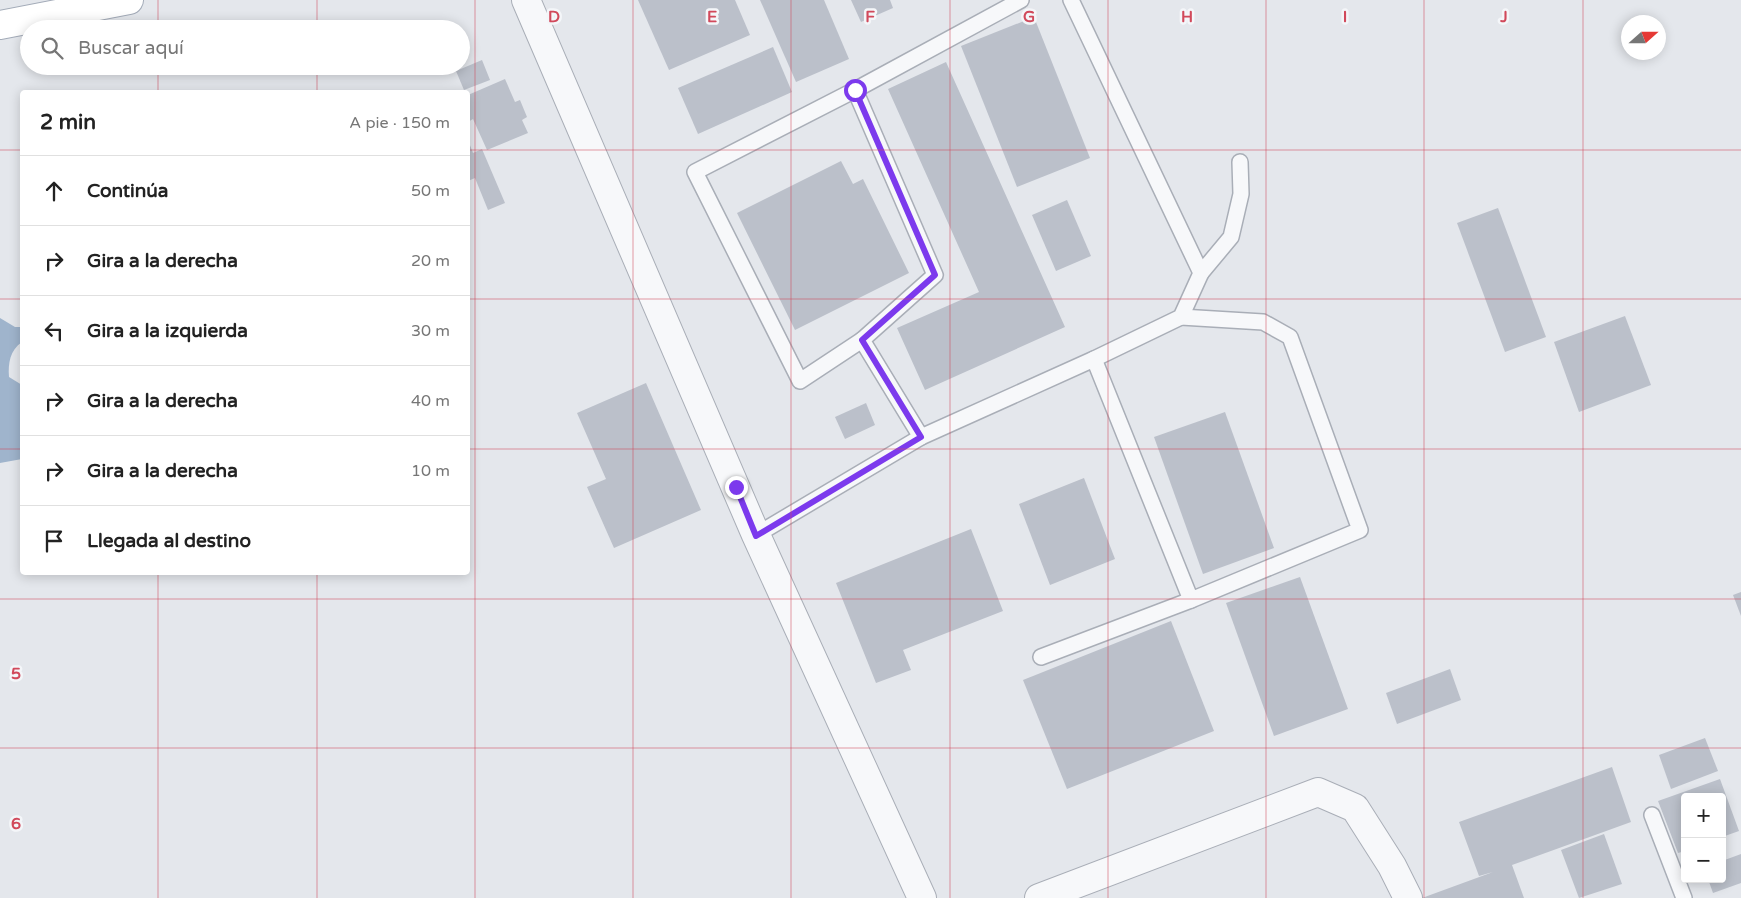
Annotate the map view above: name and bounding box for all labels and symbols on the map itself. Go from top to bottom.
text: D [548,7,560,27]
text: E [707,7,717,27]
text: F [865,7,875,27]
text: G [1023,7,1035,27]
text: H [1181,7,1193,27]
text: I [1343,7,1347,27]
text: J [1499,7,1508,27]
north arrow [1621,15,1666,60]
route start [844,79,867,102]
route end [725,476,748,499]
text: 5 [11,664,21,684]
text: 6 [11,814,21,834]

